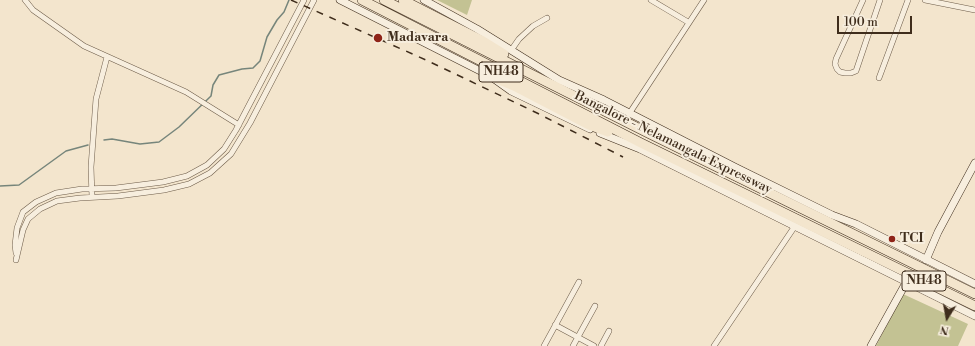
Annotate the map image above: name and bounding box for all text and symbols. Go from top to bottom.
scale bar [839,8,914,34]
text: 100 m [844,15,878,30]
place label: Madavara [387,30,448,46]
marker: Madavara [372,32,384,44]
road number: NH48 [479,62,523,82]
street label: Bangalore - Nelamangala Expressway [572,88,774,198]
place label: TCI [900,231,924,247]
marker: TCI [887,234,897,244]
road number: NH48 [902,271,946,291]
north arrow [927,298,967,338]
text: N [939,322,950,337]

